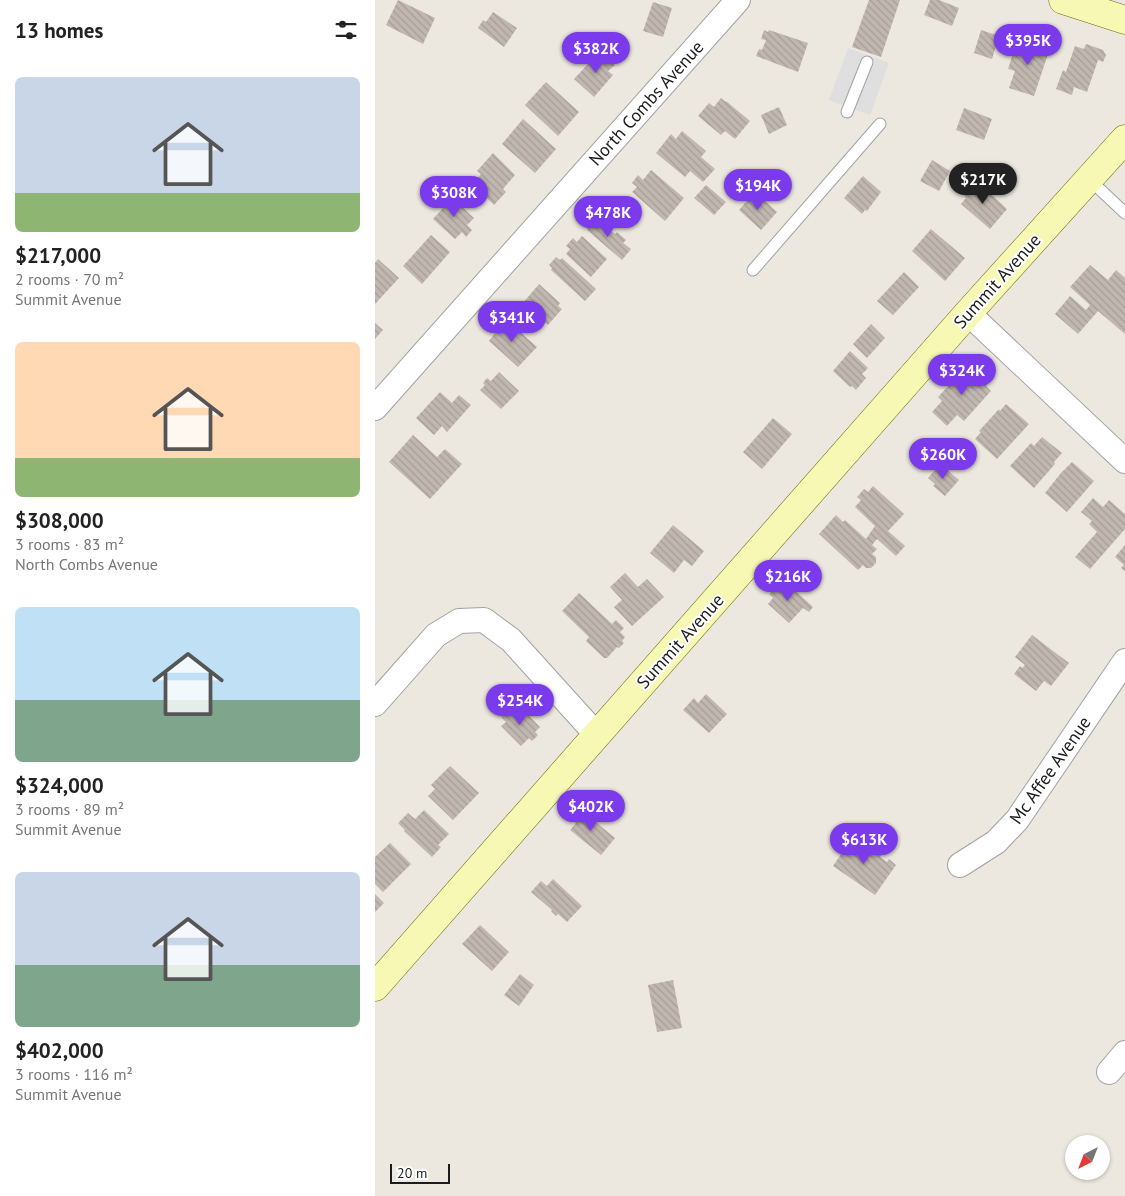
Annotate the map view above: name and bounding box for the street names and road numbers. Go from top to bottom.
street label: North Combs Avenue [584,36,708,170]
street label: Summit Avenue [948,229,1046,333]
street label: Summit Avenue [631,589,729,693]
street label: Mc Affee Avenue [1004,712,1096,828]

